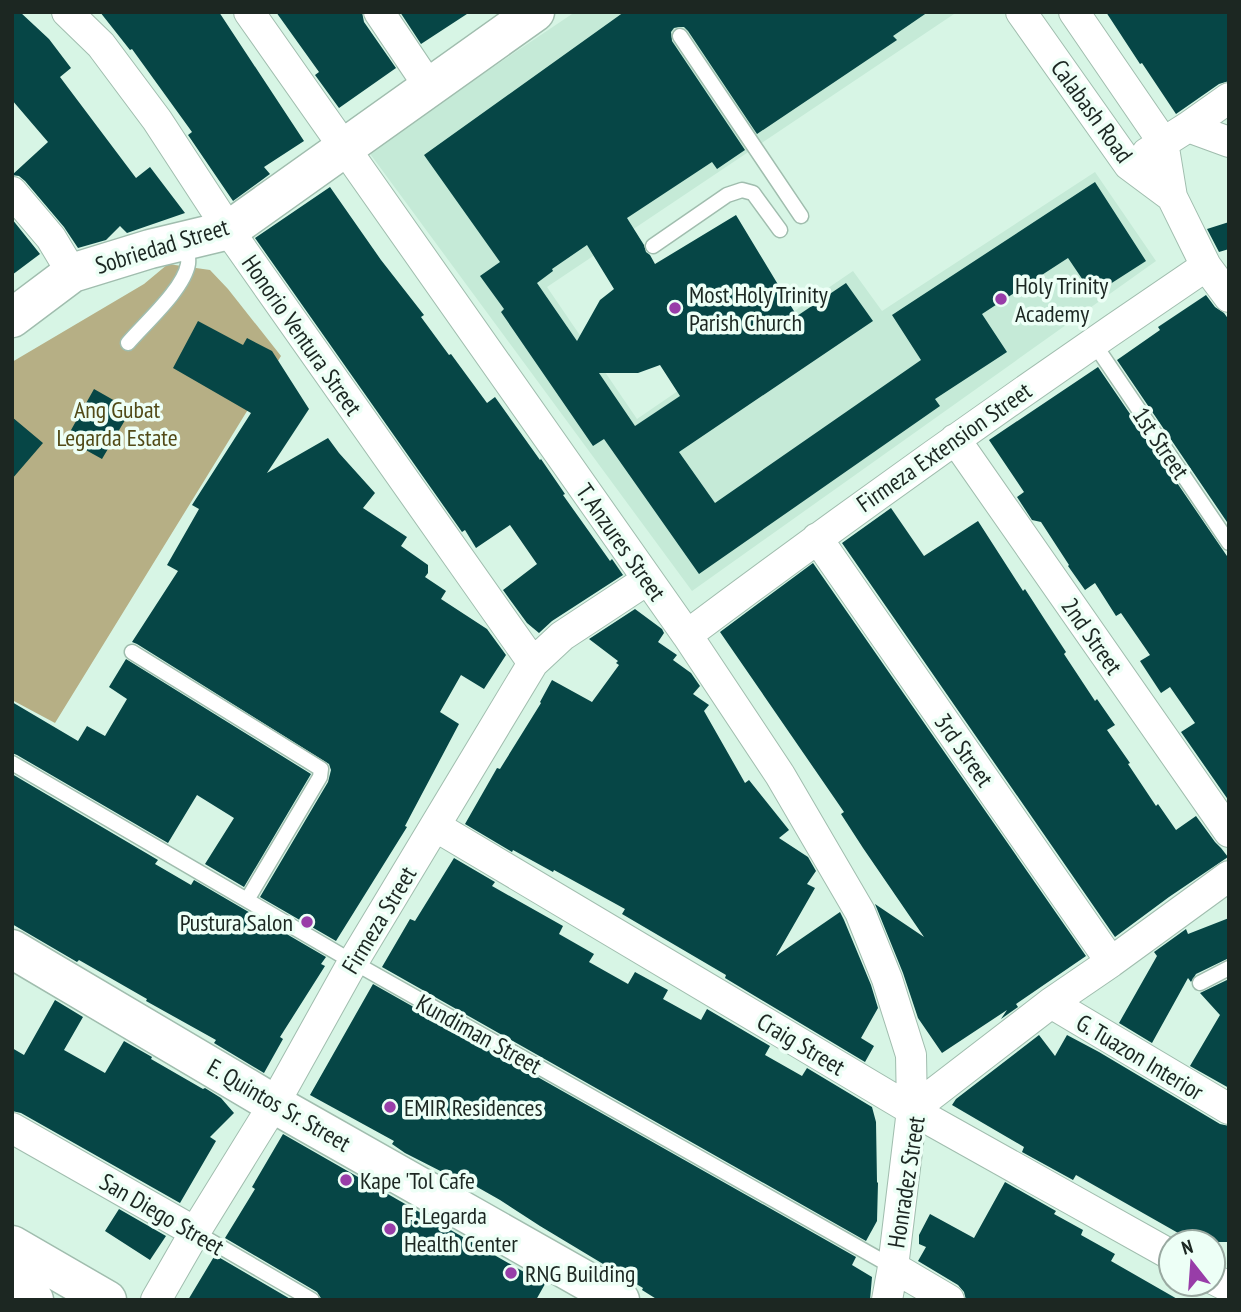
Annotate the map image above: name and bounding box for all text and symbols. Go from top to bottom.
street label: Calabash Road [1044,53,1140,169]
street label: Sobriedad Street [92,211,233,281]
street label: Honorio Ventura Street [235,249,369,422]
place label: Holy Trinity Academy [1015,270,1108,329]
place label: Most Holy Trinity Parish Church [689,279,828,338]
marker: Holy Trinity Academy [993,291,1009,307]
marker: Most Holy Trinity Parish Church [667,300,683,316]
street label: Firmeza Extension Street [851,375,1038,519]
park label: Ang Gubat Legarda Estate [56,394,178,453]
street label: 1st Street [1126,401,1197,485]
street label: T. Anzures Street [569,477,673,607]
street label: 2nd Street [1054,592,1130,681]
street label: 3rd Street [928,707,1001,793]
street label: Firmeza Street [335,860,423,979]
place label: Pustura Salon [180,907,293,938]
marker: Pustura Salon [299,914,315,930]
street label: Kundiman Street [411,987,547,1081]
street label: Craig Street [751,1006,851,1083]
street label: G. Tuazon Interior [1071,1007,1210,1107]
street label: E. Quintos Sr. Street [202,1051,357,1159]
place label: EMIR Residences [404,1092,543,1123]
marker: EMIR Residences [382,1099,398,1115]
street label: Honradez Street [880,1114,932,1250]
place label: Kape 'Tol Cafe [360,1165,475,1196]
street label: San Diego Street [94,1166,230,1262]
marker: Kape 'Tol Cafe [338,1172,354,1188]
place label: F. Legarda Health Center [404,1200,518,1259]
marker: F. Legarda Health Center [382,1221,398,1237]
north arrow [1157,1228,1227,1298]
text: N [1179,1234,1195,1260]
place label: RNG Building [525,1258,635,1289]
marker: RNG Building [503,1265,519,1281]

